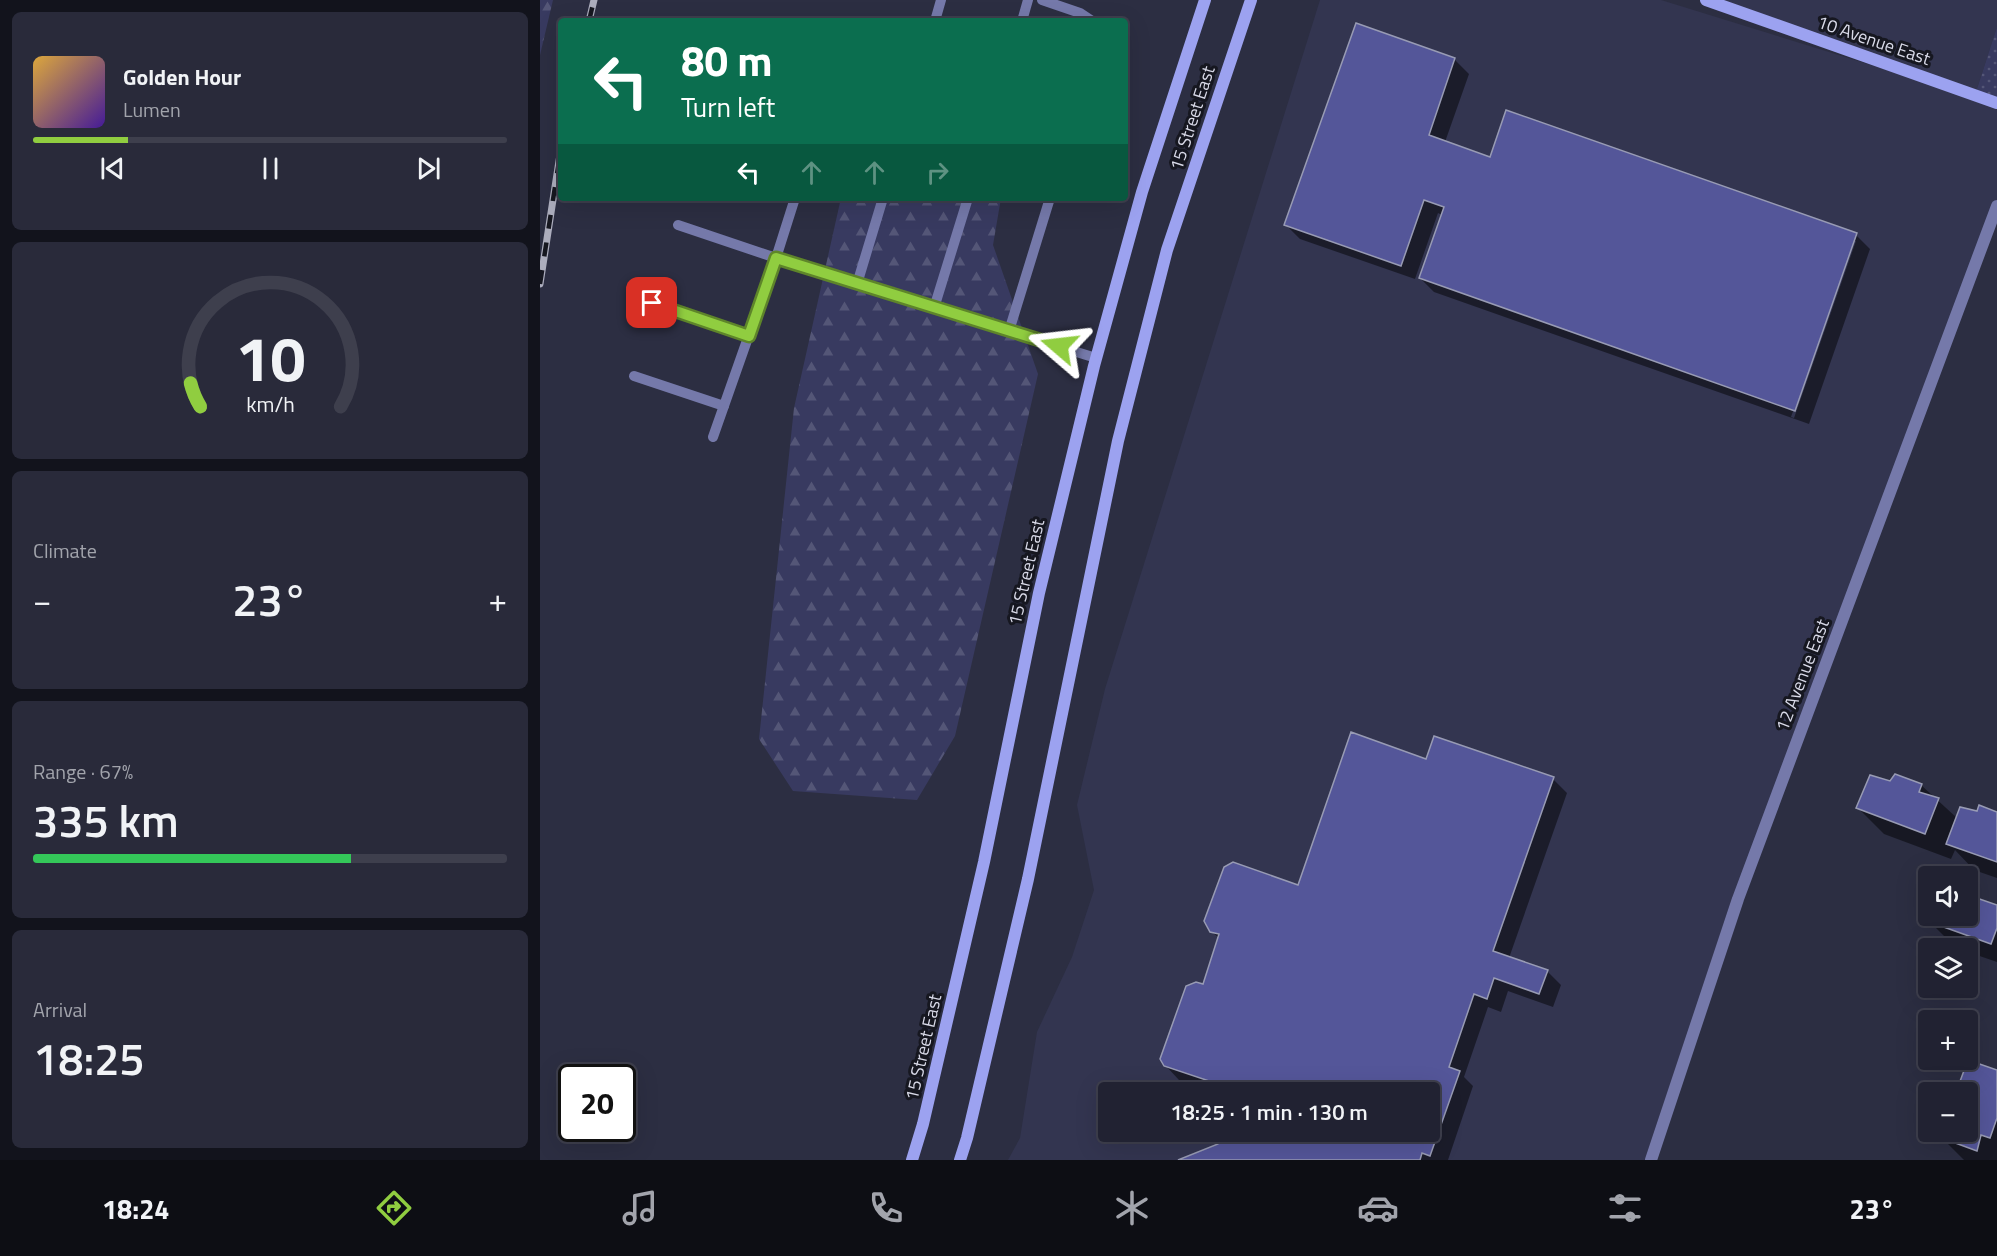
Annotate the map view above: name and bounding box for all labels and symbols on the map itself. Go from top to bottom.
street label: 10 Avenue East [1814,8,1935,72]
street label: 15 Street East [1162,62,1222,174]
pin [626,277,677,328]
position arrow [1027,314,1091,378]
street label: 15 Street East [1001,516,1051,628]
street label: 12 Avenue East [1768,614,1836,735]
street label: 15 Street East [898,991,948,1103]
speed limit sign: 20 [558,1064,636,1142]

